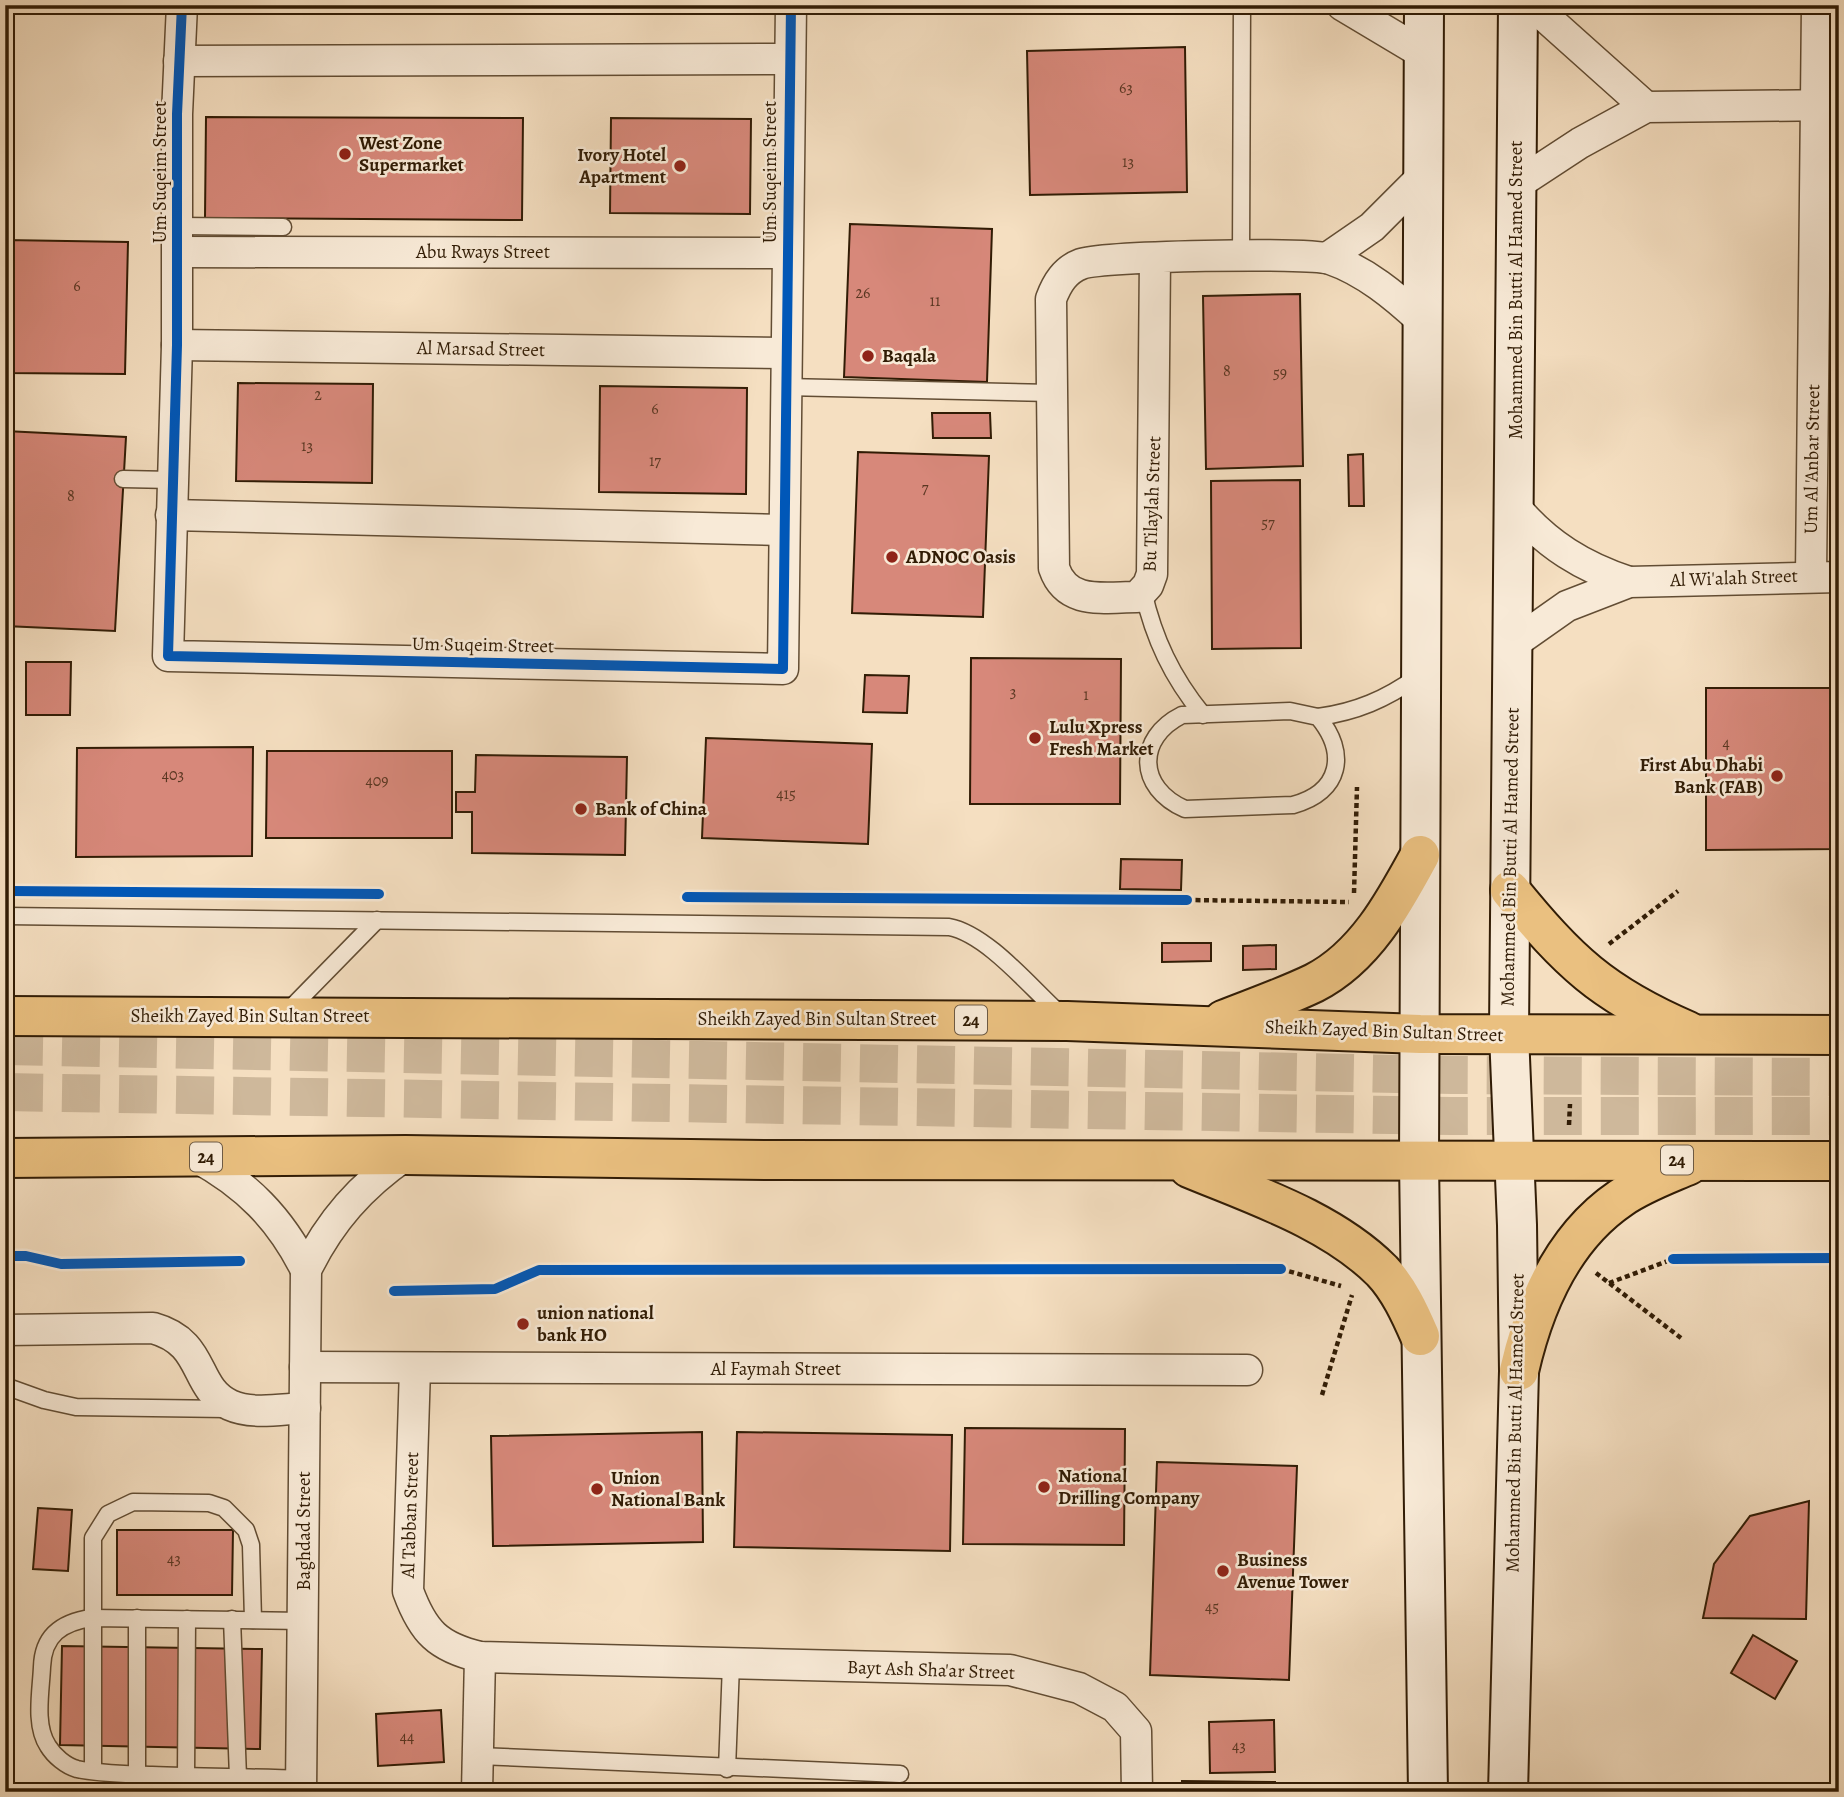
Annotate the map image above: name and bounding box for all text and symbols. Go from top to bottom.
house number: 63 [1119,77,1133,99]
street label: Um Suqeim Street [147,101,173,243]
street label: Um Suqeim Street [757,101,783,243]
place label: West Zone Supermarket [358,130,464,178]
street label: Mohammed Bin Butti Al Hamed Street [1503,140,1529,440]
place label: Ivory Hotel Apartment [577,142,667,190]
marker: West Zone Supermarket [337,146,353,162]
house number: 13 [1122,151,1134,173]
marker: Ivory Hotel Apartment [672,158,688,174]
street label: Abu Rways Street [415,239,550,265]
house number: 6 [73,275,81,297]
house number: 26 [856,282,871,304]
house number: 11 [930,290,941,312]
street label: Al Marsad Street [416,335,545,363]
place label: Baqala [882,343,937,369]
marker: Baqala [860,348,876,364]
house number: 8 [1223,360,1231,382]
house number: 59 [1273,362,1287,384]
house number: 2 [314,384,322,406]
street label: Um Al 'Anbar Street [1798,384,1826,534]
house number: 6 [651,398,659,420]
house number: 13 [301,435,313,457]
street label: Bu Tilaylah Street [1137,435,1167,573]
house number: 17 [649,450,661,472]
house number: 7 [922,477,929,499]
house number: 8 [67,485,75,507]
house number: 57 [1261,512,1275,534]
place label: ADNOC Oasis [905,544,1016,570]
marker: ADNOC Oasis [884,549,900,565]
street label: Al Wi'alah Street [1669,563,1798,593]
street label: Um Suqeim Street [412,631,554,659]
house number: 3 [1010,681,1016,703]
house number: 1 [1083,684,1089,706]
street label: Mohammed Bin Butti Al Hamed Street [1494,707,1526,1007]
place label: Lulu Xpress Fresh Market [1049,714,1154,762]
marker: Lulu Xpress Fresh Market [1027,730,1043,746]
house number: 4 [1722,732,1730,754]
place label: First Abu Dhabi Bank (FAB) [1639,752,1763,800]
house number: 403 [162,764,184,786]
marker: First Abu Dhabi Bank (FAB) [1769,768,1785,784]
house number: 409 [365,770,389,792]
house number: 415 [776,783,796,805]
place label: Bank of China [595,796,708,822]
marker: Bank of China [573,801,589,817]
street label: Sheikh Zayed Bin Sultan Street [131,1003,369,1029]
street label: Sheikh Zayed Bin Sultan Street [698,1006,936,1032]
road number: 24 [955,1006,987,1035]
street label: Sheikh Zayed Bin Sultan Street [1264,1014,1504,1048]
road number: 24 [190,1142,222,1172]
road number: 24 [1661,1146,1693,1175]
street label: Mohammed Bin Butti Al Hamed Street [1499,1273,1531,1573]
place label: union national bank HO [536,1300,654,1348]
marker: union national bank HO [515,1316,531,1332]
street label: Al Faymah Street [710,1356,841,1382]
street label: Al Tabban Street [395,1451,425,1580]
place label: National Drilling Company [1058,1463,1201,1511]
place label: Union National Bank [611,1465,725,1513]
street label: Baghdad Street [291,1471,317,1591]
marker: National Drilling Company [1036,1479,1052,1495]
marker: Union National Bank [589,1481,605,1497]
place label: Business Avenue Tower [1236,1547,1349,1595]
house number: 43 [167,1548,181,1570]
marker: Business Avenue Tower [1215,1563,1231,1579]
house number: 45 [1205,1596,1219,1618]
street label: Bayt Ash Sha'ar Street [846,1654,1016,1686]
house number: 44 [400,1726,414,1748]
house number: 43 [1232,1735,1246,1757]

